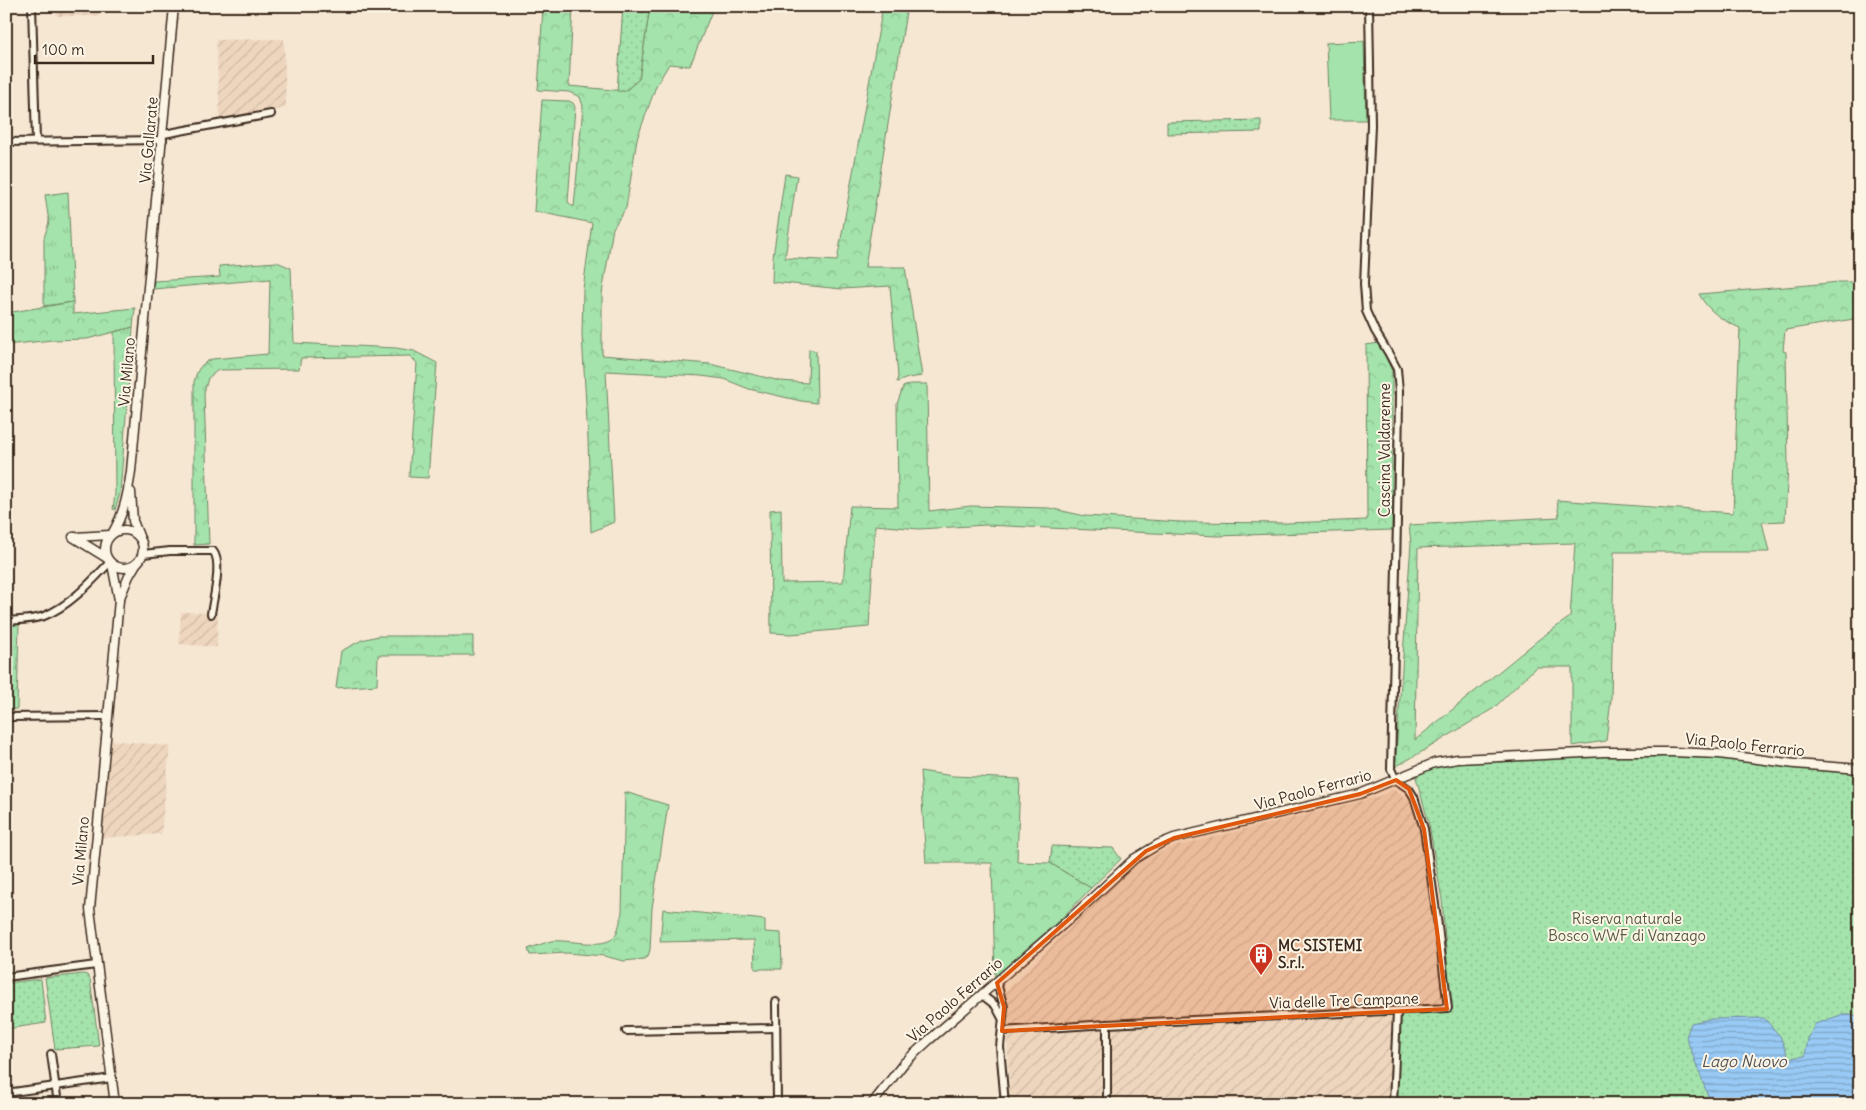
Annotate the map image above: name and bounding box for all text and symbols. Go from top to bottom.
scale bar [35,32,152,64]
text: 100 m [42,40,84,59]
street label: Via Gallarate [135,96,162,184]
street label: Via Milano [114,337,139,407]
street label: Cascina Valdarenne [1375,383,1394,517]
street label: Via Paolo Ferrario [1684,729,1806,760]
street label: Via Paolo Ferrario [1252,765,1373,814]
street label: Via Milano [68,816,93,886]
park label: Riserva naturale Bosco WWF di Vanzago [1548,909,1706,945]
place label: MC SISTEMI S.r.l. [1278,936,1363,972]
building icon: MC SISTEMI S.r.l. [1248,942,1274,976]
street label: Via Paolo Ferrario [903,953,1006,1046]
street label: Via delle Tre Campane [1269,988,1419,1013]
water label: Lago Nuovo [1701,1051,1788,1071]

